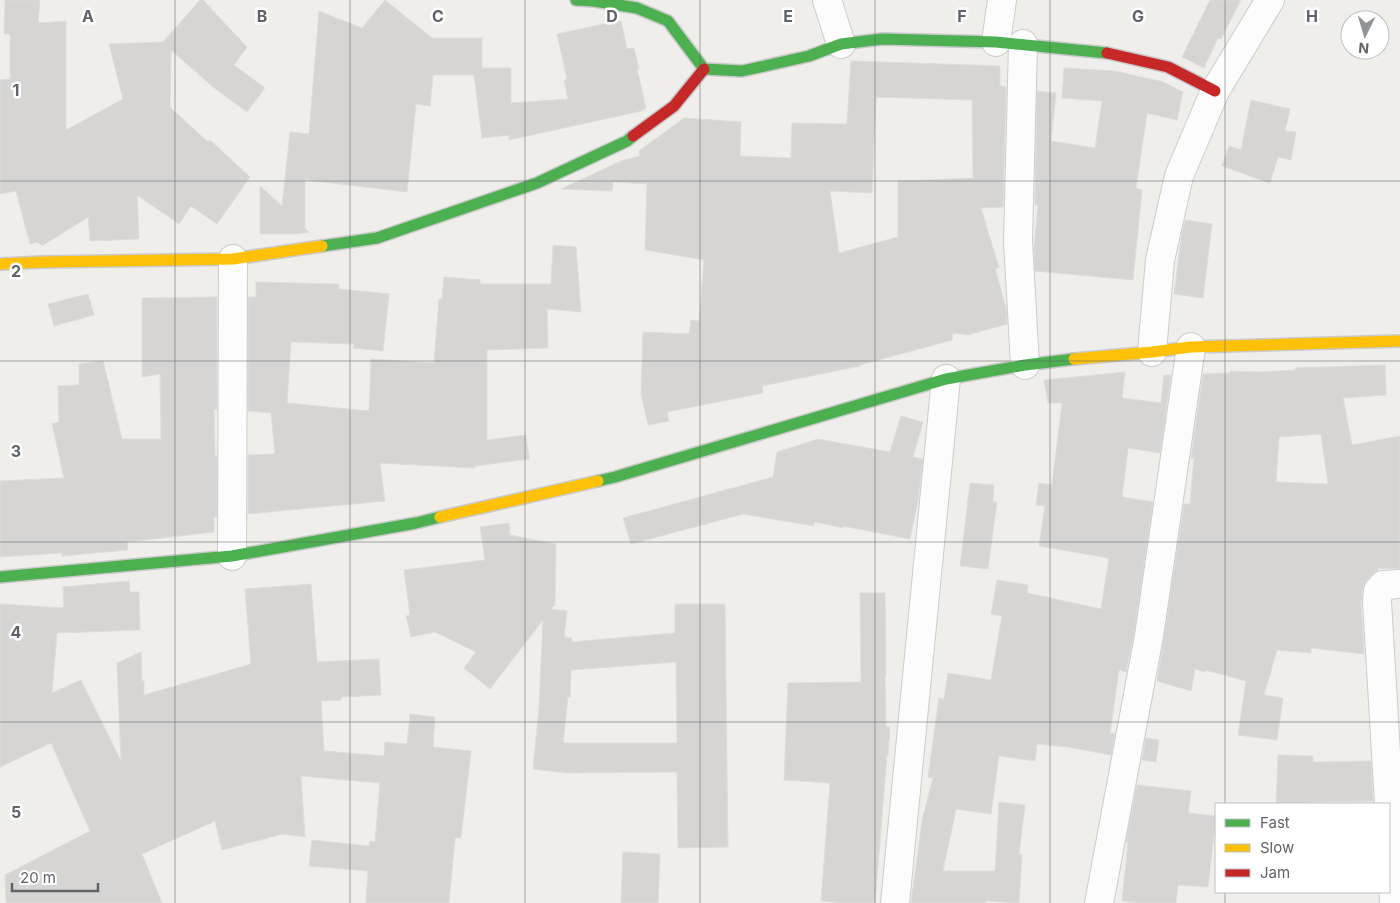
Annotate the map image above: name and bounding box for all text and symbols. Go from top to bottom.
text: A [82,6,94,26]
text: B [257,6,267,26]
text: C [432,6,444,26]
text: D [606,6,618,26]
text: E [783,6,793,26]
text: F [957,6,967,26]
text: G [1132,6,1144,26]
text: H [1306,6,1318,26]
north arrow [1340,10,1390,60]
text: N [1358,40,1370,57]
text: 1 [13,80,19,100]
text: 2 [11,261,21,281]
text: 3 [11,441,21,461]
text: 4 [11,622,22,642]
text: 5 [11,802,21,822]
legend [1215,803,1390,893]
text: Fast [1260,813,1290,832]
text: Slow [1260,838,1294,857]
scale bar [12,860,99,892]
text: Jam [1260,863,1290,882]
text: 20 m [20,868,56,887]

